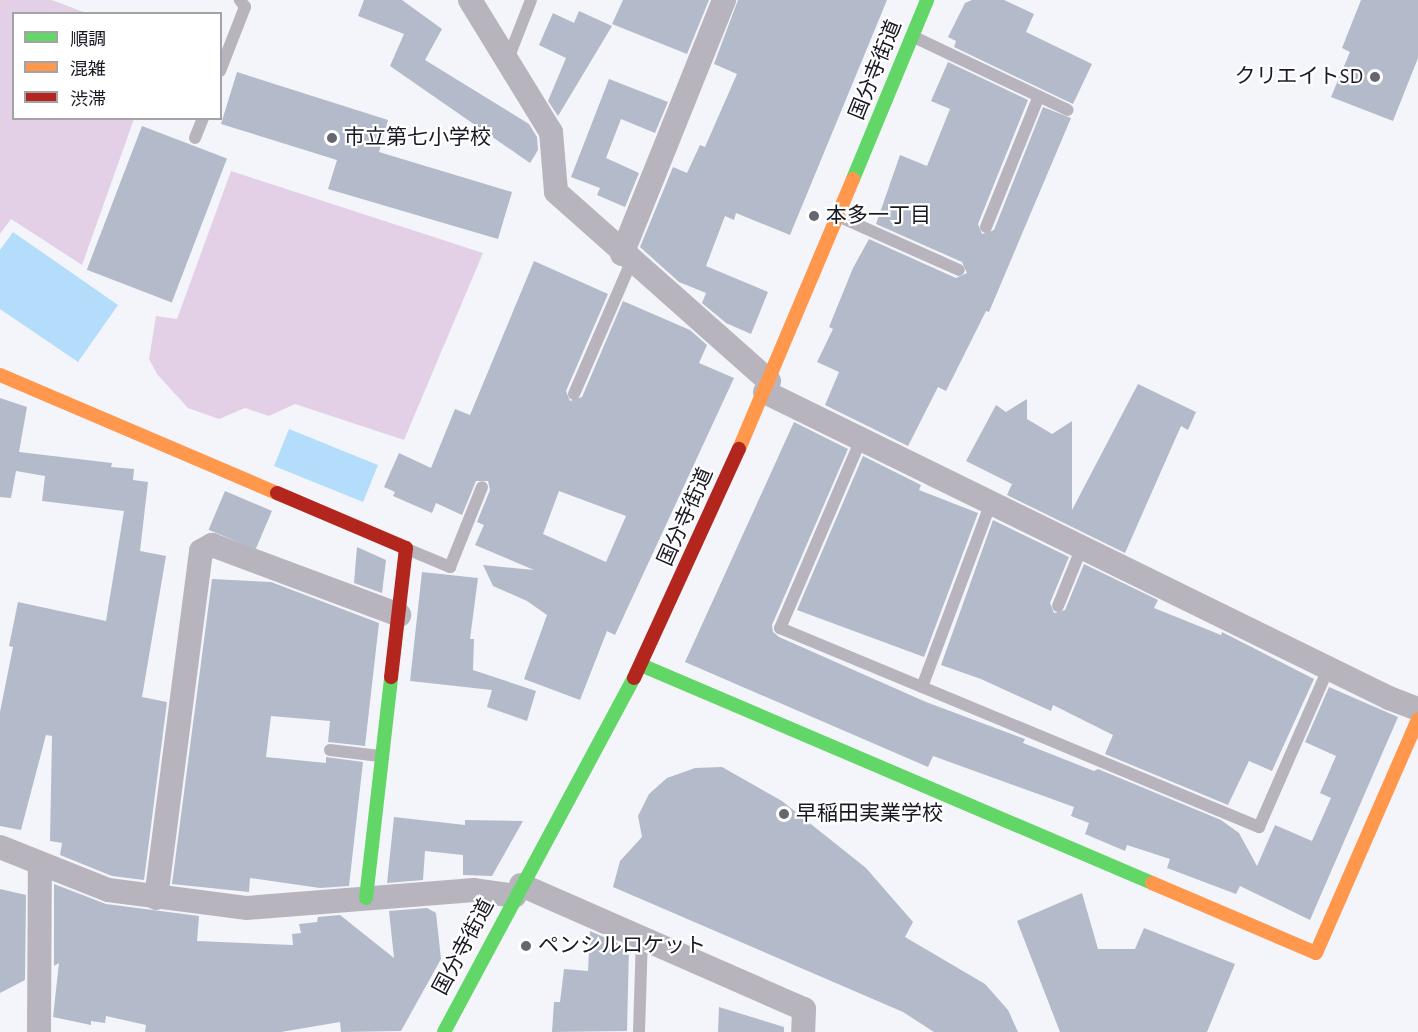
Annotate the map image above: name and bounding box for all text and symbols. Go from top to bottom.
legend [12,12,222,120]
street label: 国分寺街道 [845,17,907,123]
text: 順調 [70,31,106,49]
text: 混雑 [70,61,106,79]
place label: クリエイトSD [1235,64,1363,90]
marker: クリエイトSD [1368,70,1382,84]
text: 渋滞 [70,91,106,109]
place label: 市立第七小学校 [344,125,491,151]
marker: 市立第七小学校 [325,131,339,145]
place label: 本多一丁目 [826,203,931,229]
marker: 本多一丁目 [807,209,821,223]
street label: 国分寺街道 [653,464,719,570]
place label: 早稲田実業学校 [796,801,943,827]
marker: 早稲田実業学校 [777,807,791,821]
street label: 国分寺街道 [428,895,500,999]
place label: ペンシルロケット [538,933,706,959]
marker: ペンシルロケット [519,939,533,953]

